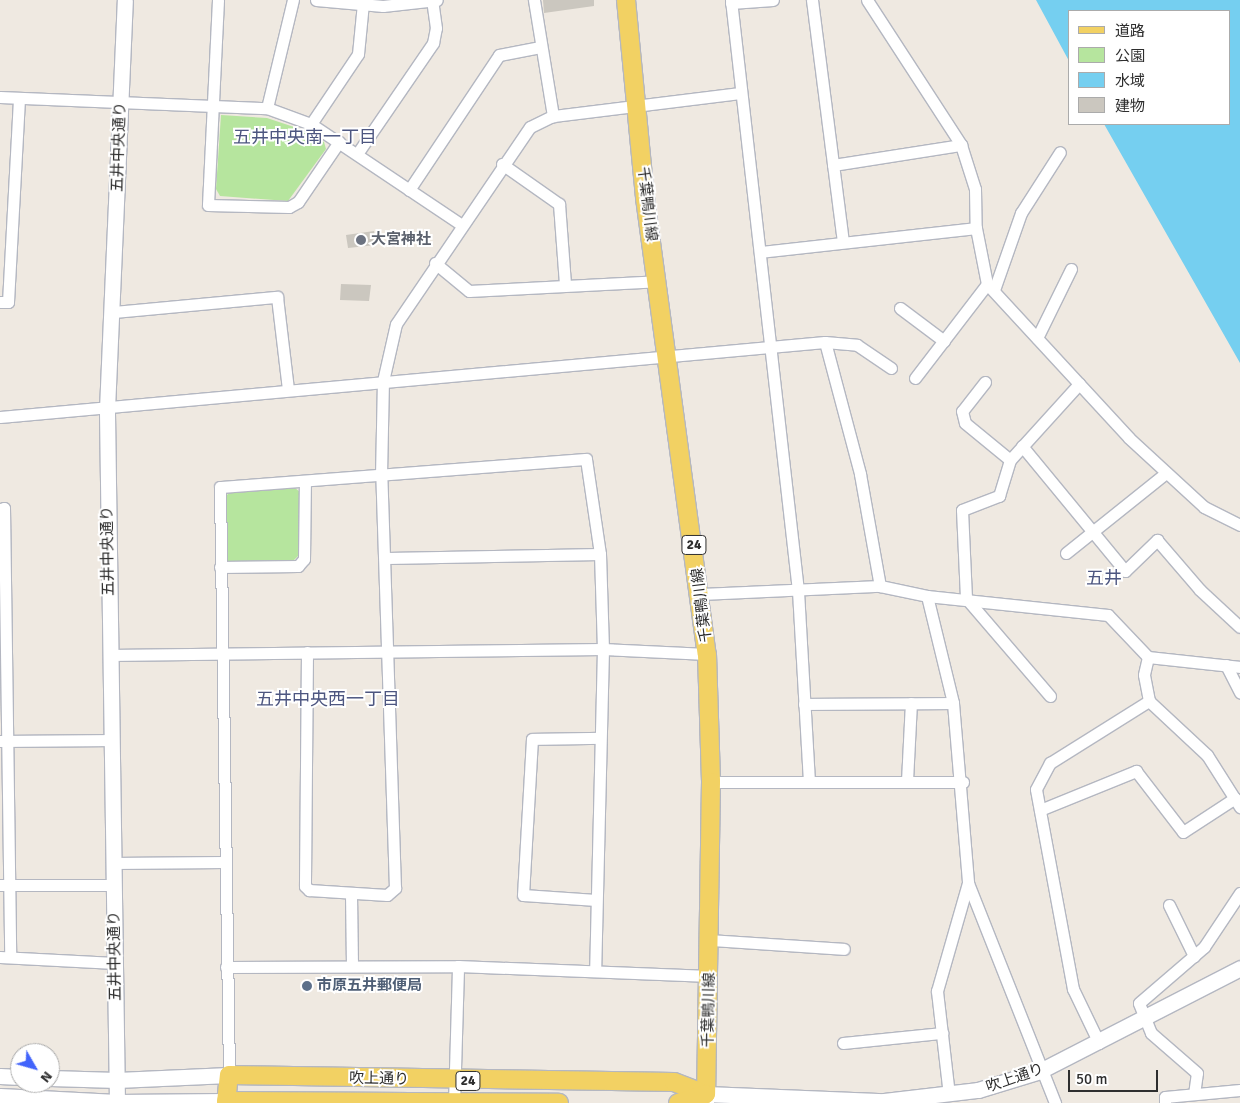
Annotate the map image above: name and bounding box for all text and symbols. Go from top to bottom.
legend [1068,10,1230,125]
text: 道路 [1115,22,1145,40]
text: 公園 [1115,47,1145,65]
text: 水域 [1115,72,1145,90]
text: 建物 [1115,97,1145,115]
street label: 五井中央通り [108,102,130,192]
district label: 五井中央南一丁目 [233,126,377,148]
street label: 千葉鴨川線 [633,166,661,242]
place label: 大宮神社 [371,231,431,249]
marker: 大宮神社 [355,234,367,246]
street label: 五井中央通り [98,506,118,596]
road number: 24 [680,534,708,556]
street label: 千葉鴨川線 [688,567,716,643]
district label: 五井 [1086,567,1122,589]
district label: 五井中央西一丁目 [256,688,400,710]
street label: 五井中央通り [105,911,125,1001]
street label: 千葉鴨川線 [699,972,719,1048]
place label: 市原五井郵便局 [317,977,422,995]
marker: 市原五井郵便局 [301,980,313,992]
north arrow [10,1043,60,1093]
street label: 吹上通り [984,1060,1046,1096]
scale bar [1070,1060,1160,1092]
text: N [37,1068,56,1086]
street label: 吹上通り [349,1069,409,1089]
road number: 24 [454,1070,482,1092]
text: 50 m [1076,1070,1107,1088]

